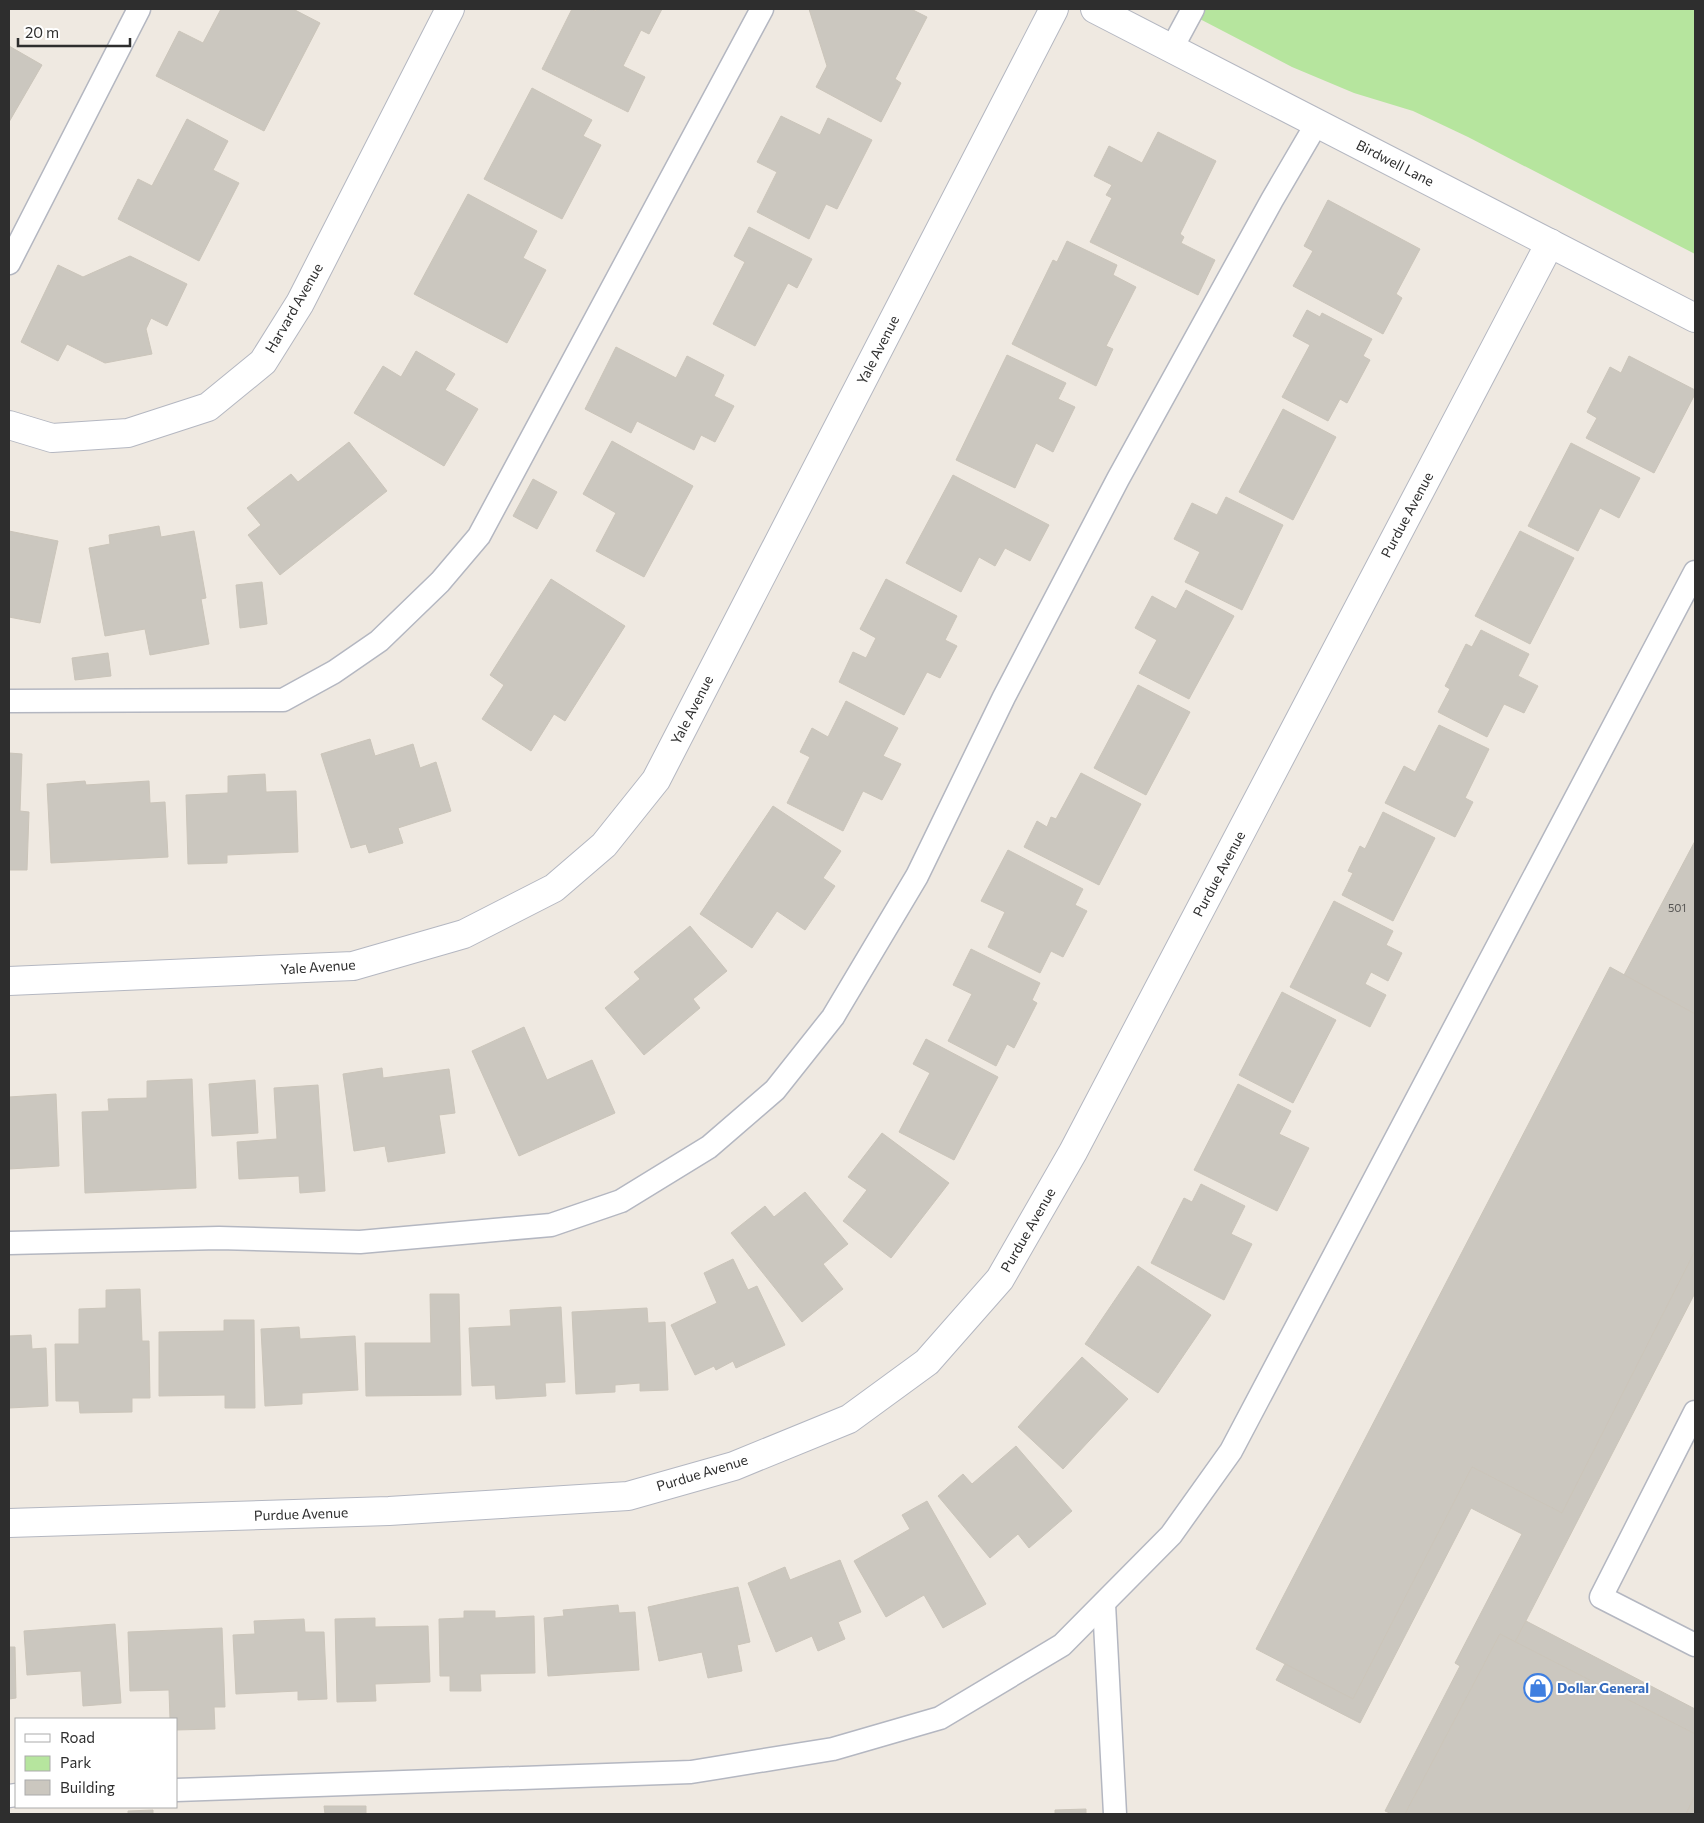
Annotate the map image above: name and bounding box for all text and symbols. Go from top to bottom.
scale bar [18,15,130,47]
text: 20 m [25,23,59,41]
street label: Birdwell Lane [1354,136,1437,189]
street label: Harvard Avenue [261,260,326,356]
street label: Yale Avenue [853,312,902,387]
street label: Purdue Avenue [1377,469,1436,561]
street label: Yale Avenue [667,672,716,747]
street label: Purdue Avenue [1189,828,1248,920]
house number: 501 [1668,901,1686,914]
street label: Yale Avenue [280,955,356,978]
street label: Purdue Avenue [997,1185,1059,1275]
street label: Purdue Avenue [654,1451,750,1494]
street label: Purdue Avenue [253,1503,349,1524]
shop icon: Dollar General [1523,1673,1553,1703]
place label: Dollar General [1557,1679,1649,1696]
legend [15,1718,178,1808]
text: Road [60,1728,95,1746]
text: Park [60,1753,91,1771]
text: Building [60,1778,115,1796]

